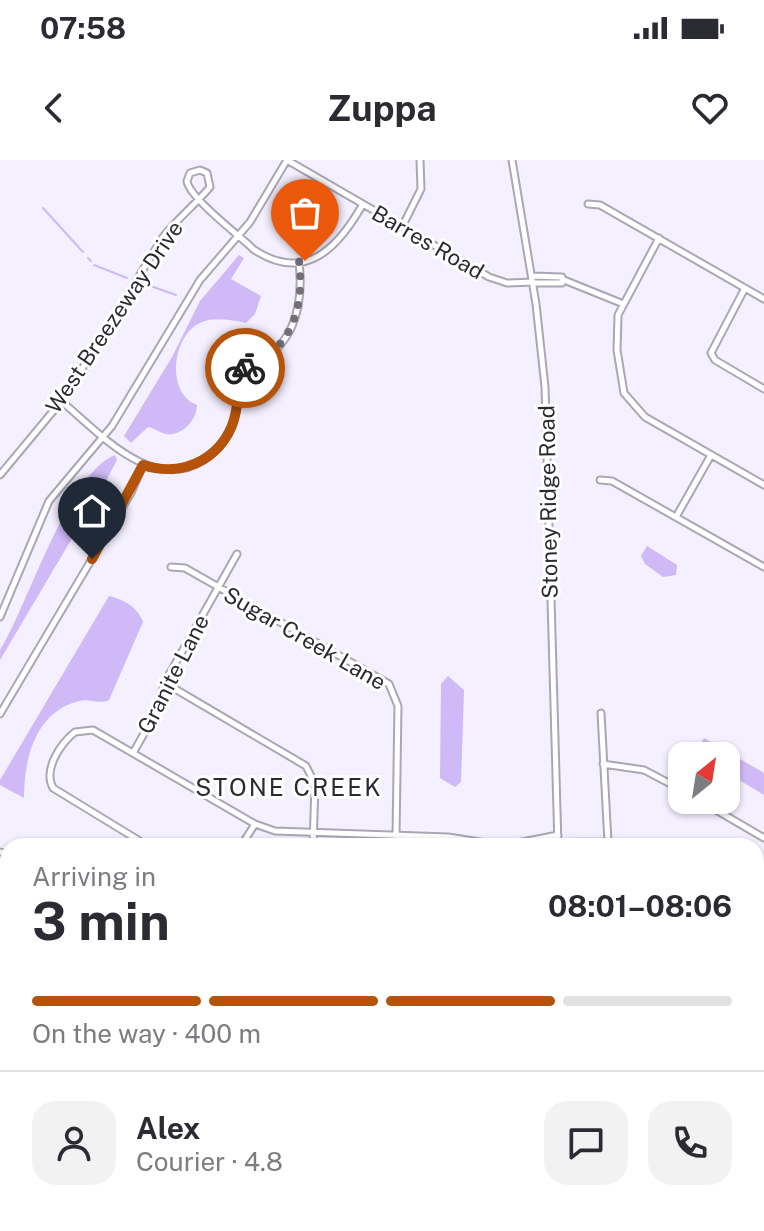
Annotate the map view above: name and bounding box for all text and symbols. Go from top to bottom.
text: 07:58 [40,10,126,46]
icon: back [32,86,76,130]
icon: heart [688,86,732,130]
text: Zuppa [327,87,437,129]
pin [271,179,339,261]
icon: bag [283,191,327,235]
street label: Barres Road [367,200,489,284]
street label: West Breezeway Drive [40,216,188,418]
courier [205,328,285,408]
icon: bike [223,346,267,390]
street label: Stoney Ridge Road [533,405,563,599]
pin [58,477,126,559]
icon: home [70,489,114,533]
street label: Sugar Creek Lane [219,581,391,695]
street label: Granite Lane [132,610,214,738]
north arrow [668,742,740,814]
map controls [668,742,740,814]
district label: STONE CREEK [195,773,383,801]
text: Arriving in [32,861,156,892]
text: 08:01–08:06 [548,888,732,924]
text: 3 min [32,891,170,952]
text: On the way · 400 m [32,1018,261,1049]
button: person [32,1101,116,1185]
button: chat [544,1101,628,1185]
button: phone [648,1101,732,1185]
text: Alex [136,1110,200,1146]
text: Courier · 4.8 [136,1146,283,1177]

